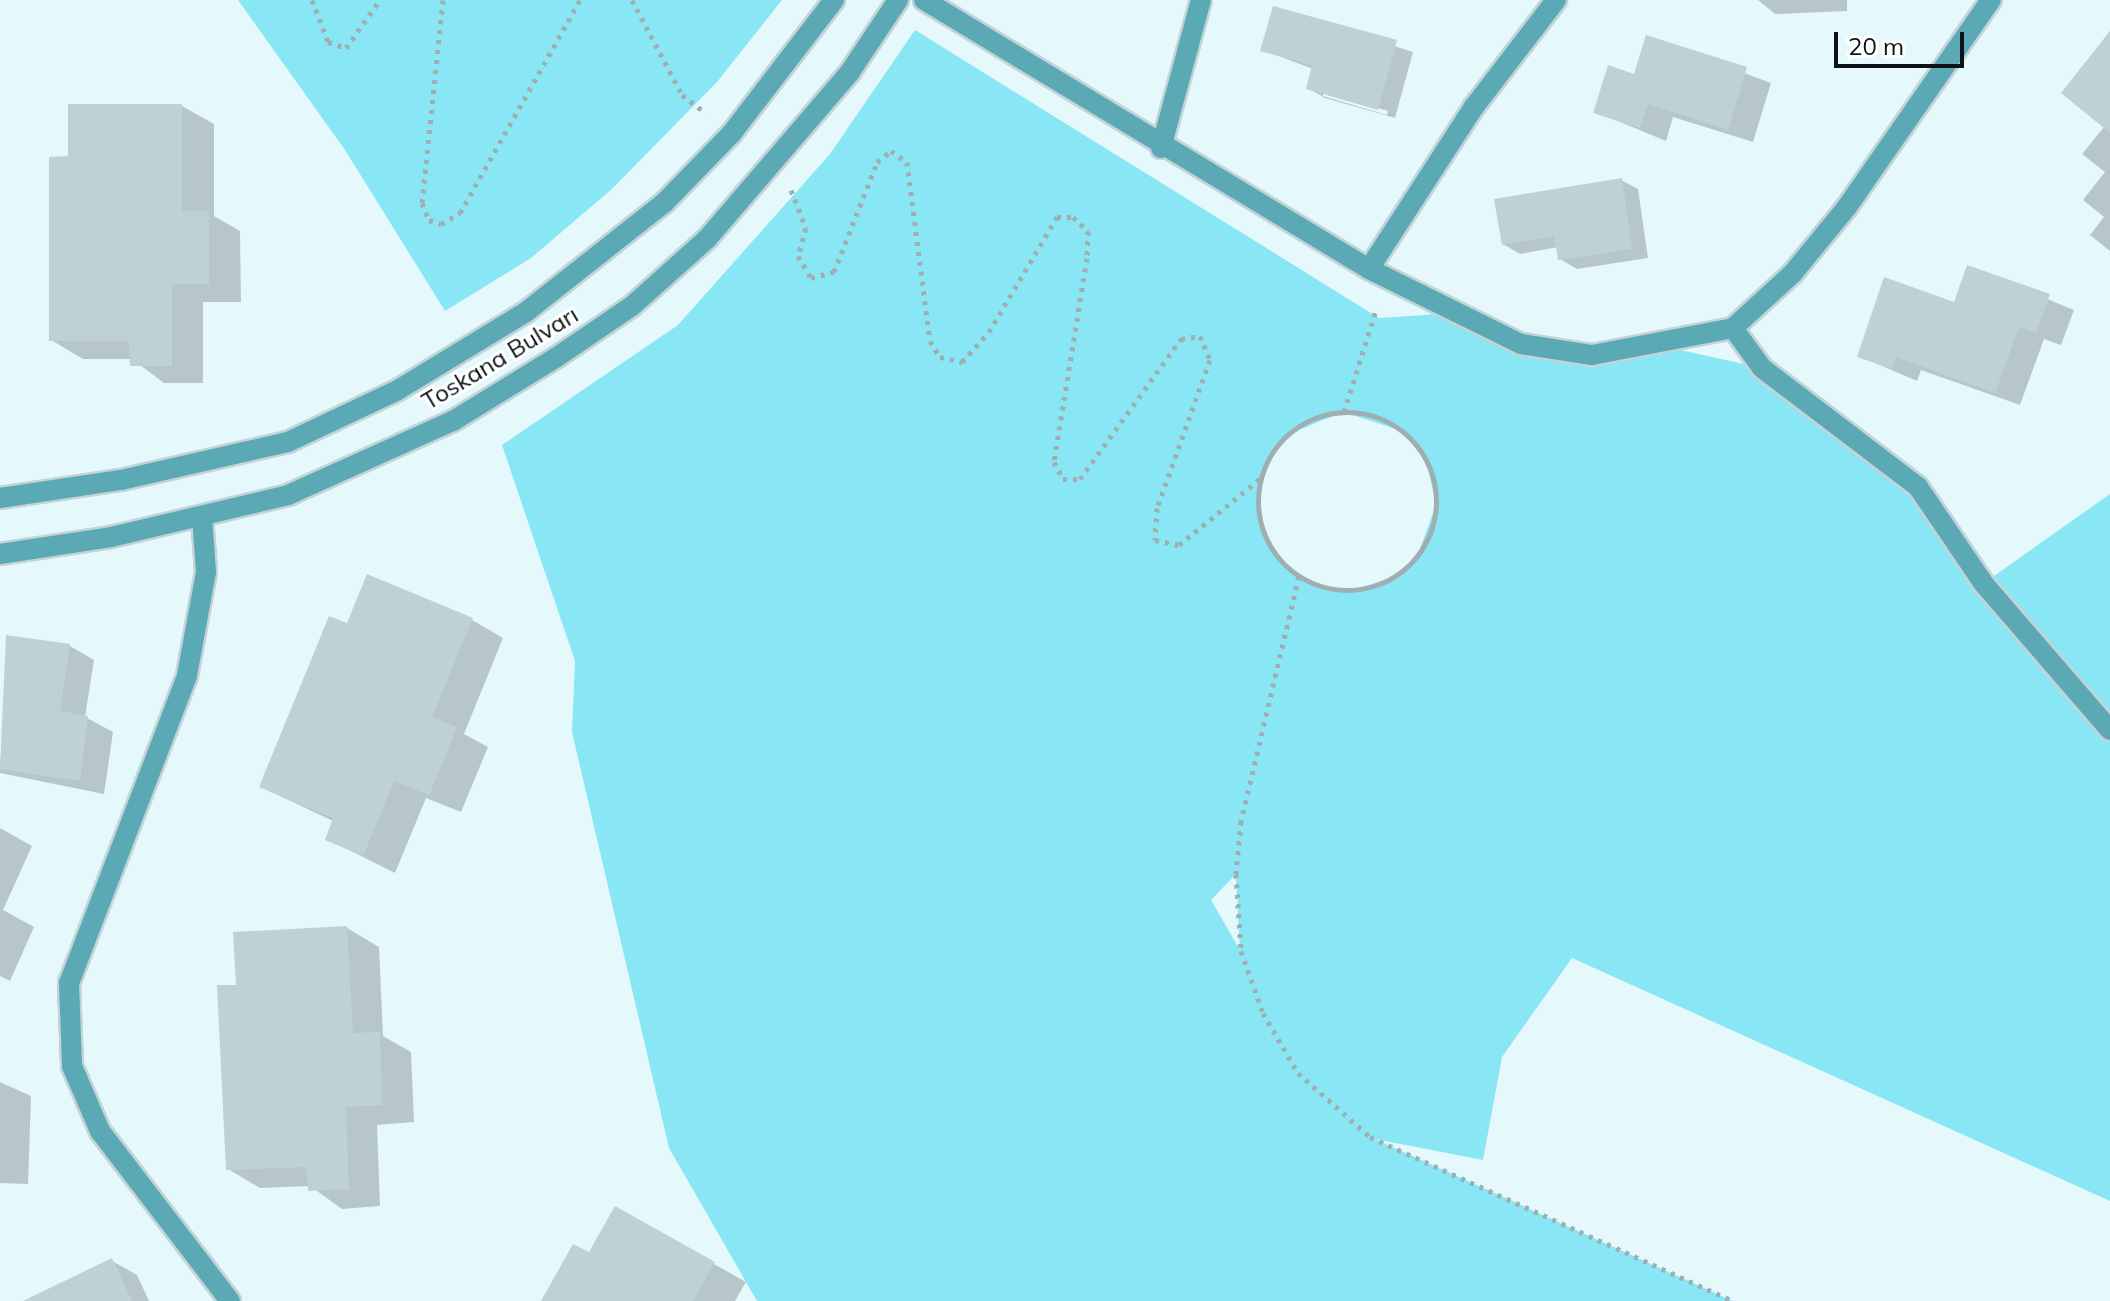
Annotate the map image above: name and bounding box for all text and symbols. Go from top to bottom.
scale bar [1838,16,1968,66]
text: 20 m [1848,31,1904,61]
street label: Toskana Bulvarı [417,300,583,416]

